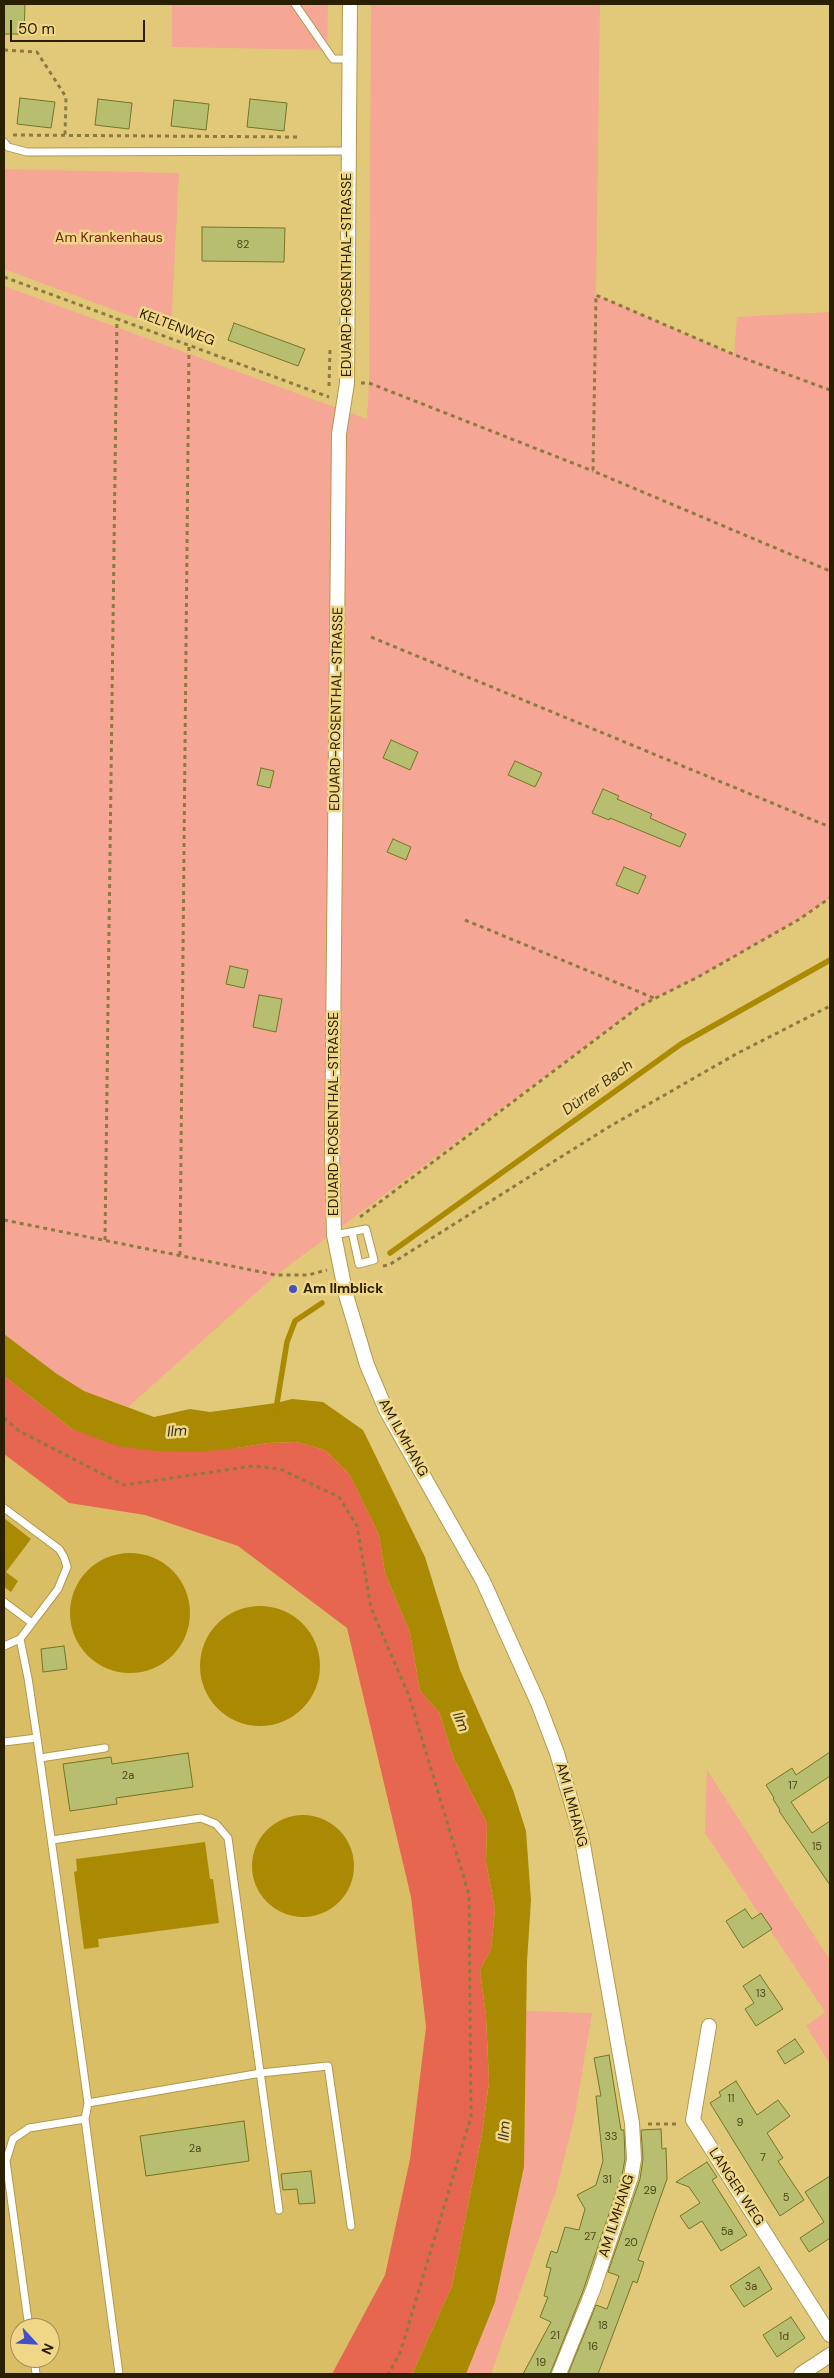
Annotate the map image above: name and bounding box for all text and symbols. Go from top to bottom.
scale bar [12,10,148,42]
text: 50 m [18,19,55,39]
street label: EDUARD-ROSENTHAL-STRASSE [339,173,355,377]
park label: Am Krankenhaus [55,230,163,246]
house number: 82 [237,238,249,252]
street label: KELTENWEG [137,306,217,350]
street label: EDUARD-ROSENTHAL-STRASSE [327,607,347,811]
street label: EDUARD-ROSENTHAL-STRASSE [326,1012,342,1216]
water label: Dürrer Bach [559,1056,637,1120]
place label: Am Ilmblick [303,1281,383,1297]
marker: Am Ilmblick [287,1283,299,1295]
street label: AM ILMHANG [375,1396,431,1480]
water label: Ilm [166,1422,188,1442]
water label: Ilm [448,1709,472,1735]
street label: AM ILMHANG [552,1761,590,1849]
house number: 2a [122,1769,134,1783]
house number: 17 [788,1779,798,1793]
house number: 15 [812,1840,822,1854]
house number: 13 [756,1987,766,2001]
house number: 11 [728,2092,734,2106]
house number: 9 [737,2116,743,2130]
water label: Ilm [495,2120,515,2142]
house number: 33 [604,2130,618,2144]
house number: 2a [189,2142,201,2156]
street label: LANGER WEG [705,2145,767,2229]
house number: 7 [760,2151,766,2165]
street label: AM ILMHANG [596,2172,638,2260]
house number: 31 [602,2173,612,2187]
house number: 29 [643,2184,657,2198]
house number: 5 [783,2191,789,2205]
house number: 5a [721,2225,733,2239]
house number: 27 [584,2230,596,2244]
house number: 20 [624,2236,638,2250]
house number: 3a [745,2280,757,2294]
north arrow [10,2318,60,2368]
house number: 18 [598,2319,608,2333]
house number: 21 [550,2329,560,2343]
house number: 1d [779,2330,789,2344]
text: N [37,2340,58,2357]
house number: 16 [588,2340,598,2354]
house number: 19 [536,2356,546,2370]

